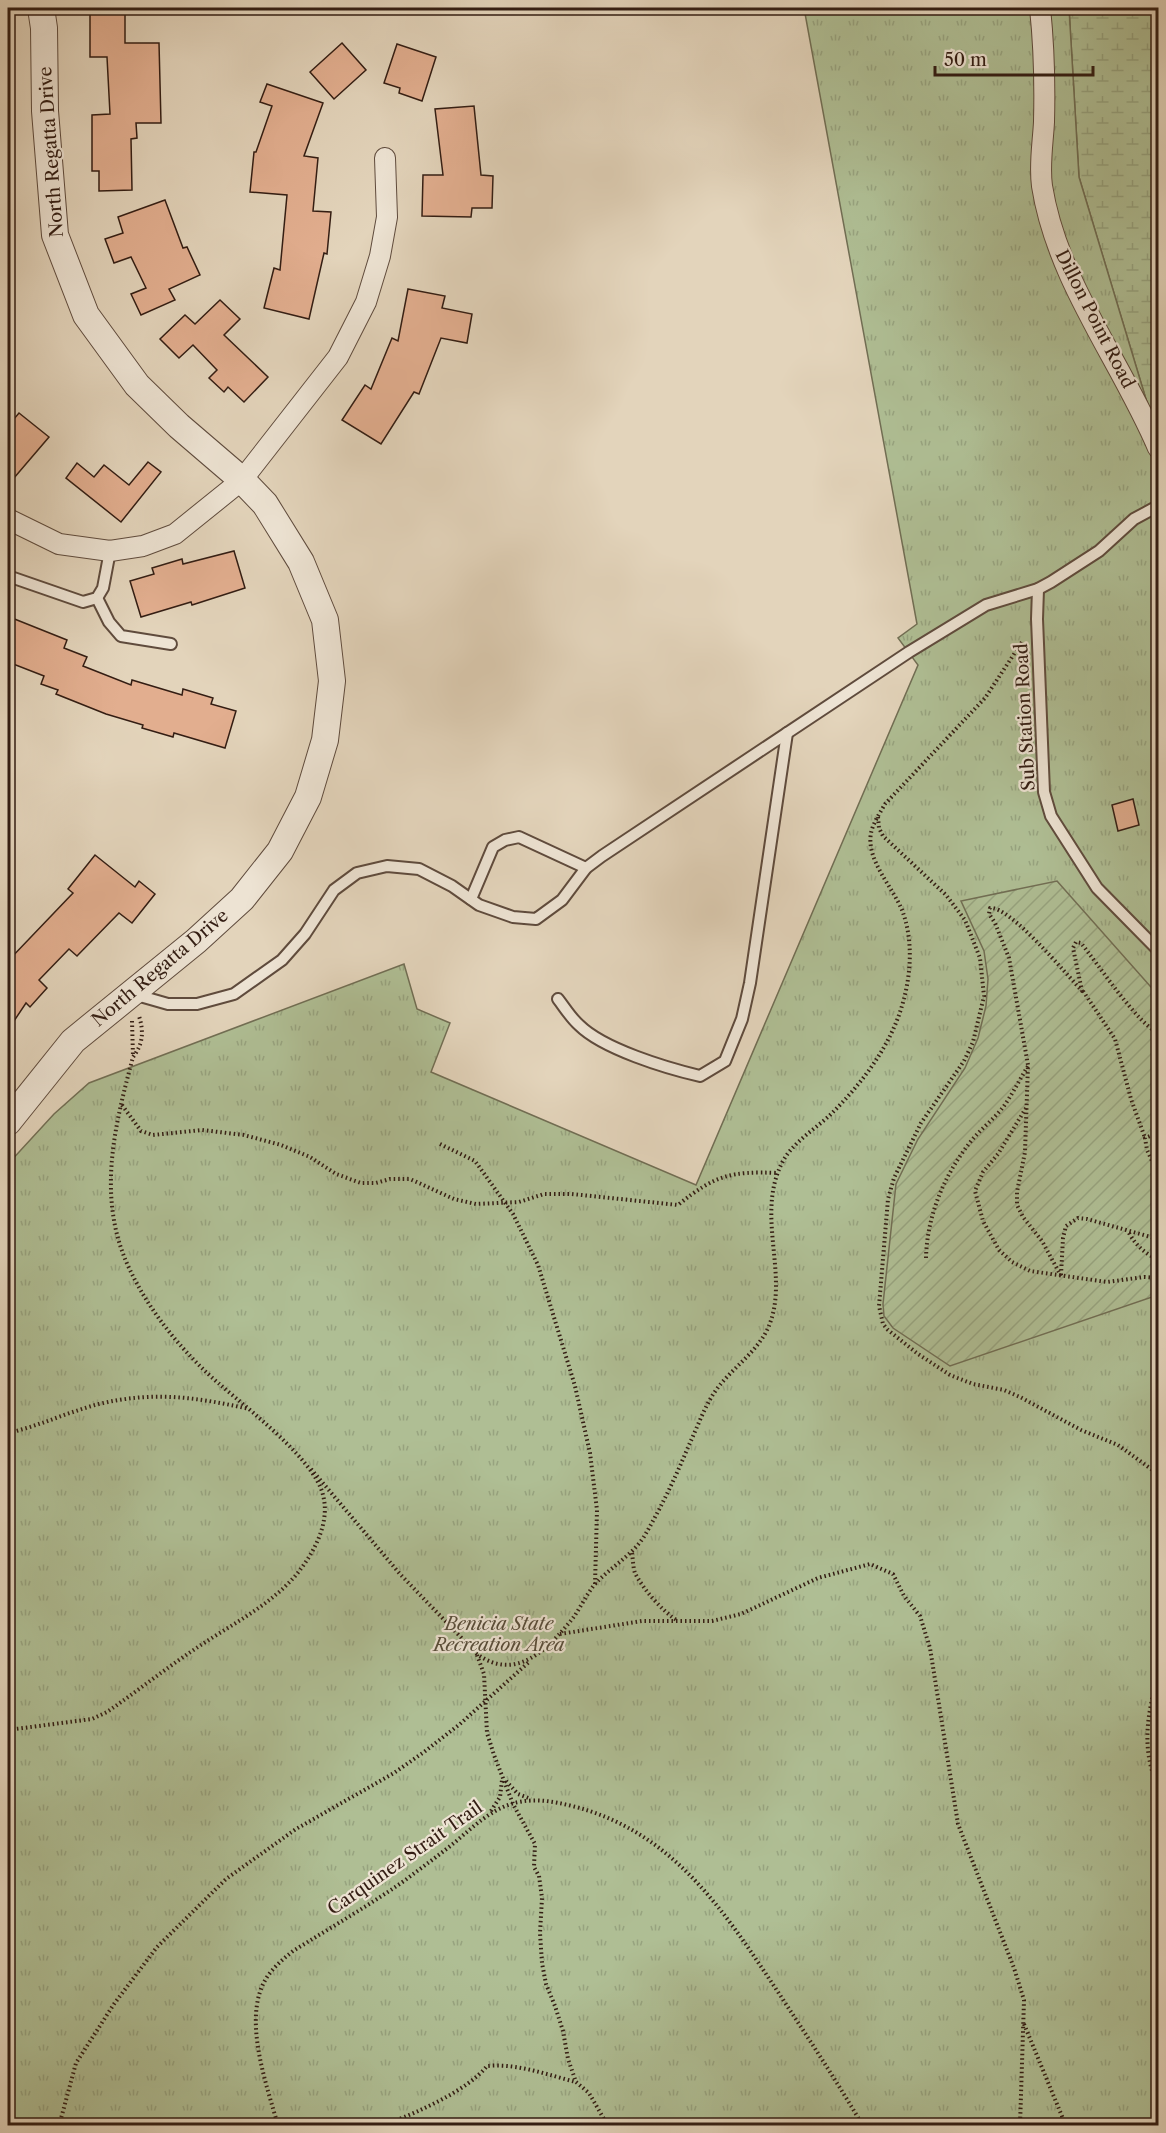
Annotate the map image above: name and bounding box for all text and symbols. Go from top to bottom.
scale bar [935,39,1092,77]
text: 50 m [944,49,987,71]
street label: North Regatta Drive [34,66,68,238]
street label: Dillon Point Road [1051,246,1139,392]
street label: Sub Station Road [1010,643,1040,791]
street label: North Regatta Drive [87,905,233,1031]
park label: Benicia State Recreation Area [431,1613,565,1656]
street label: Carquinez Strait Trail [323,1796,487,1920]

